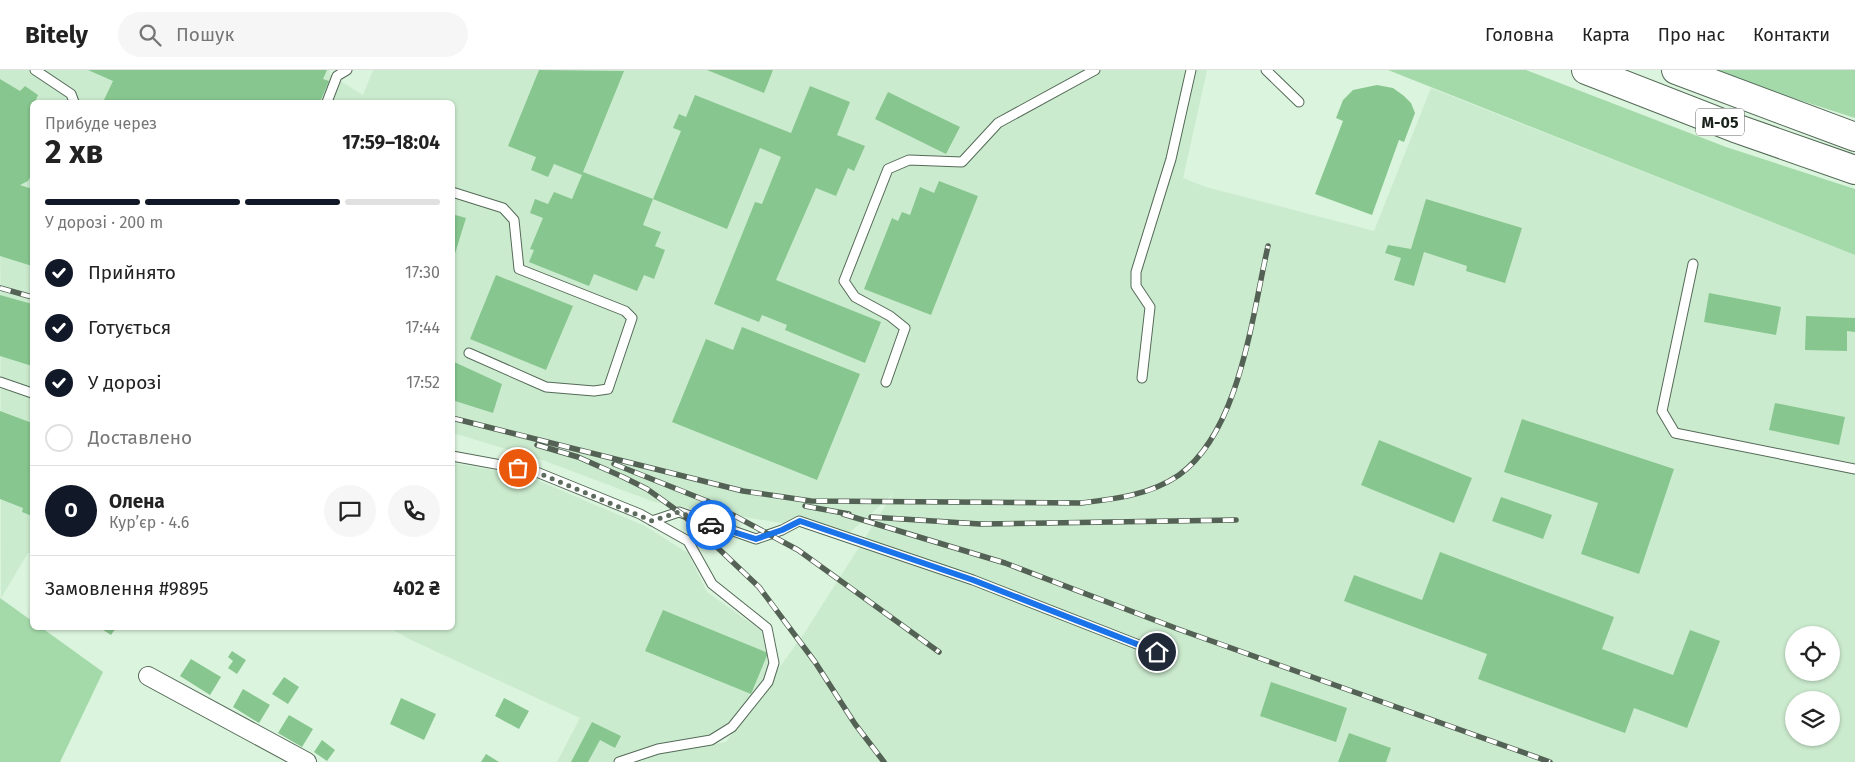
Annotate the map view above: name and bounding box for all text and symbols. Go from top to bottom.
search box [118,12,468,57]
text: Bitely [25,21,88,49]
icon: search [136,21,164,49]
text: Пошук [176,23,234,46]
text: Головна [1485,24,1554,46]
text: Карта [1582,24,1630,46]
text: Про нас [1658,24,1725,46]
text: Контакти [1753,24,1830,46]
road number: М-05 [1696,108,1744,136]
text: Прибуде через [45,114,157,133]
text: 17:59–18:04 [342,131,440,154]
text: 2 хв [45,133,103,171]
text: У дорозі · 200 m [45,213,163,232]
icon: check [45,259,73,287]
text: Прийнято [88,261,176,284]
text: 17:30 [405,263,440,282]
icon: check [45,314,73,342]
text: Готується [88,316,171,339]
text: 17:44 [405,318,440,337]
icon: check [45,369,73,397]
text: У дорозі [88,371,162,394]
text: 17:52 [406,373,440,392]
text: Доставлено [88,426,192,449]
pin [497,447,539,489]
icon: bag [504,454,532,482]
button: chat [324,485,376,537]
button: phone [388,485,440,537]
text: Олена [109,490,165,513]
text: О [64,499,78,522]
courier [686,500,736,550]
icon: car [697,511,725,539]
text: Кур’єр · 4.6 [109,513,189,532]
text: Замовлення #9895 [45,577,208,600]
text: 402 ₴ [393,577,440,600]
map controls [1785,626,1840,746]
button: locate [1785,626,1840,681]
pin [1136,631,1178,673]
icon: home [1143,638,1171,666]
button: layers [1785,691,1840,746]

